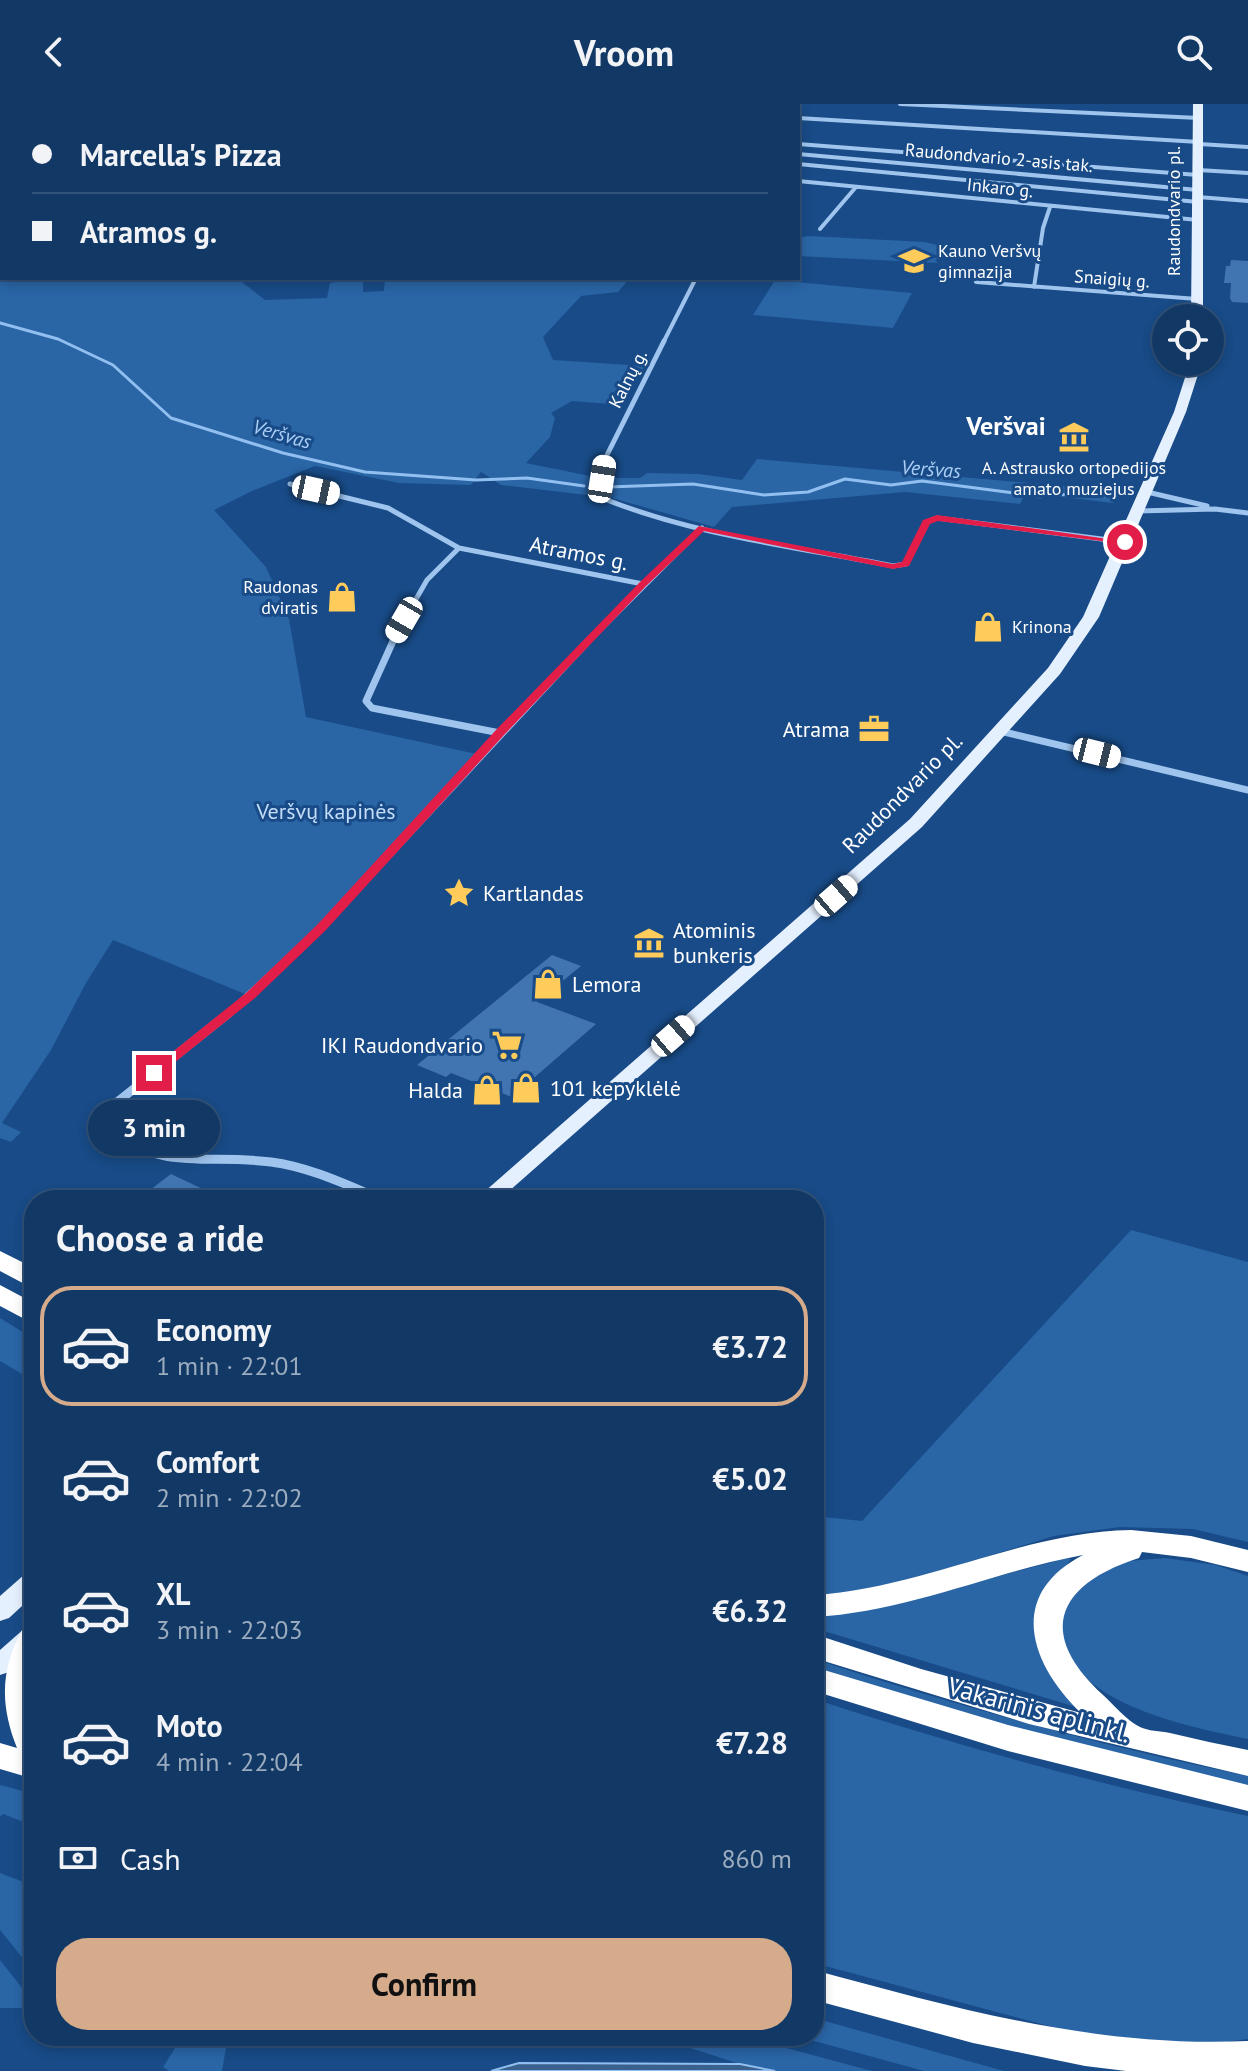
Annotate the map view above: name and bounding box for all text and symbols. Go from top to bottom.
text: Vroom [574,29,674,76]
icon: back [32,30,76,74]
icon: search [1172,30,1216,74]
text: Marcella's Pizza [80,135,282,174]
street label: Raudondvario 2-asis tak. [904,138,1094,177]
street label: Raudondvario pl. [1162,146,1185,276]
street label: Inkaro g. [966,173,1034,202]
text: Atramos g. [80,212,217,251]
place label: Kauno Veršvų gimnazija [938,239,1041,283]
school or university icon: Kauno Veršvų gimnazija [897,244,931,278]
street label: Snaigių g. [1073,264,1151,293]
map controls [1152,304,1224,376]
button: locate [1152,304,1224,376]
street label: Kalnų g. [603,346,652,412]
district label: Veršvai [965,409,1046,442]
water label: Veršvas [249,413,315,455]
museum icon: A. Astrausko ortopedijos amato muziejus [1057,420,1091,454]
car [586,453,618,505]
water label: Veršvas [900,454,962,484]
place label: A. Astrausko ortopedijos amato muziejus [982,456,1166,500]
car [290,473,342,507]
route start [1107,524,1143,560]
street label: Atramos g. [527,530,631,576]
place label: Raudonas dviratis [243,575,318,619]
shop icon: Raudonas dviratis [325,580,359,614]
car [382,593,426,647]
shop icon: Krinona [971,610,1005,644]
place label: Krinona [1012,615,1072,638]
office icon: Atrama [857,712,891,746]
place label: Atrama [783,715,850,743]
street label: Raudondvario pl. [836,727,968,859]
car [1071,736,1123,770]
park label: Veršvų kapinės [255,797,396,825]
car [810,871,862,921]
place icon: Kartlandas [442,876,476,910]
place label: Kartlandas [483,879,584,907]
place label: Atominis bunkeris [673,916,756,969]
museum icon: Atominis bunkeris [632,926,666,960]
shop icon: Lemora [531,967,565,1001]
place label: Lemora [572,970,641,998]
car [647,1011,699,1061]
supermarket icon: IKI Raudondvario [490,1028,524,1062]
place label: IKI Raudondvario [321,1031,483,1059]
route end [136,1055,172,1091]
shop icon: 101 kepyklėlė [509,1071,543,1105]
shop icon: Halda [470,1073,504,1107]
place label: 101 kepyklėlė [550,1074,681,1102]
place label: Halda [408,1076,463,1104]
callout: 3 min [88,1101,220,1157]
text: 3 min [122,1111,186,1144]
text: Choose a ride [56,1214,264,1261]
icon: car [60,1310,132,1382]
text: Economy [156,1310,271,1349]
text: €3.72 [713,1327,788,1366]
text: 1 min · 22:01 [156,1349,303,1382]
icon: car [60,1442,132,1514]
text: Comfort [156,1442,259,1481]
text: €5.02 [713,1459,788,1498]
text: 2 min · 22:02 [156,1481,303,1514]
icon: car [60,1574,132,1646]
text: XL [156,1574,190,1613]
text: €6.32 [713,1591,788,1630]
text: 3 min · 22:03 [156,1613,303,1646]
street label: Vakarinis aplinkl. [943,1669,1134,1750]
icon: car [60,1706,132,1778]
text: Moto [156,1706,223,1745]
text: €7.28 [716,1723,788,1762]
text: 4 min · 22:04 [156,1745,303,1778]
icon: cash [56,1836,100,1880]
text: Cash [120,1839,181,1878]
text: 860 m [721,1842,792,1875]
button: Confirm [56,1938,792,2030]

